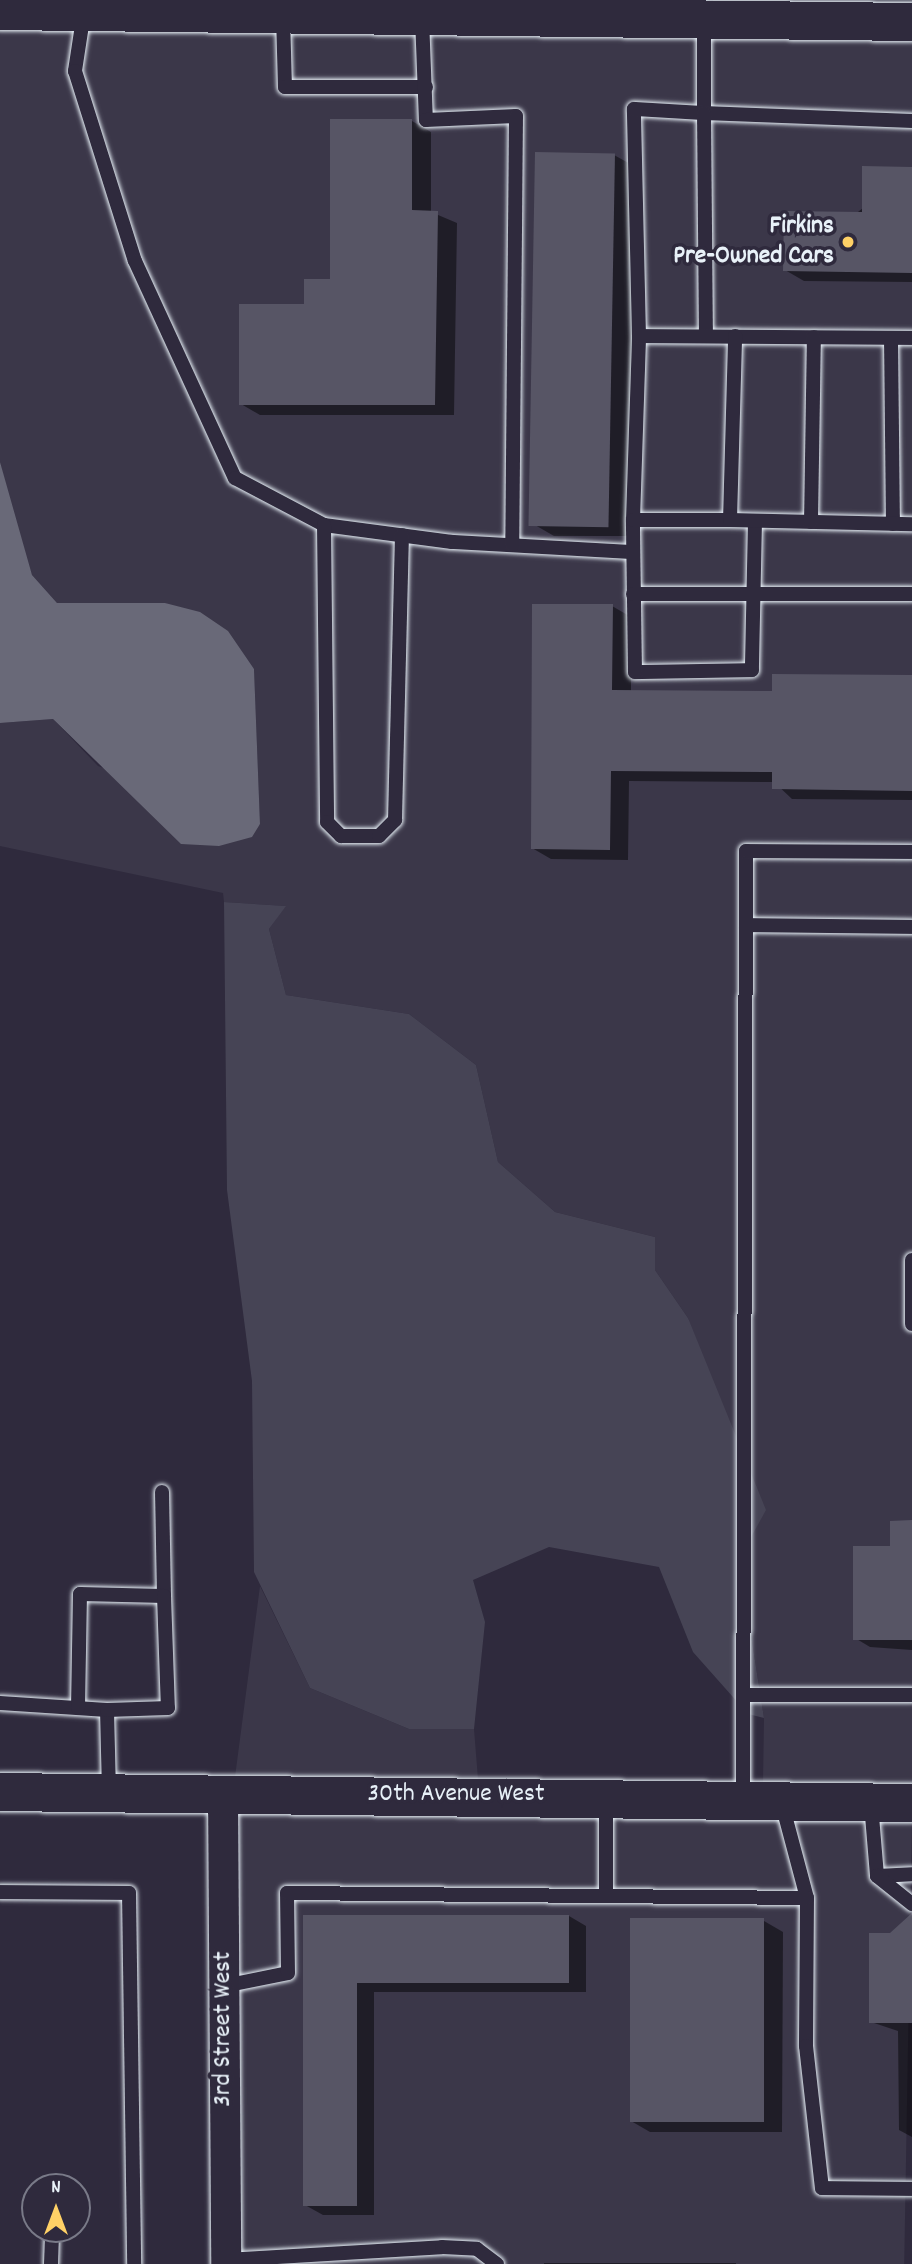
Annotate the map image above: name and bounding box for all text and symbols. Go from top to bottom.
place label: Firkins Pre-Owned Cars [673,211,834,272]
marker: Firkins Pre-Owned Cars [840,234,856,250]
street label: 30th Avenue West [367,1779,545,1811]
street label: 3rd Street West [208,1951,240,2107]
north arrow [21,2173,91,2243]
text: N [51,2175,61,2202]

